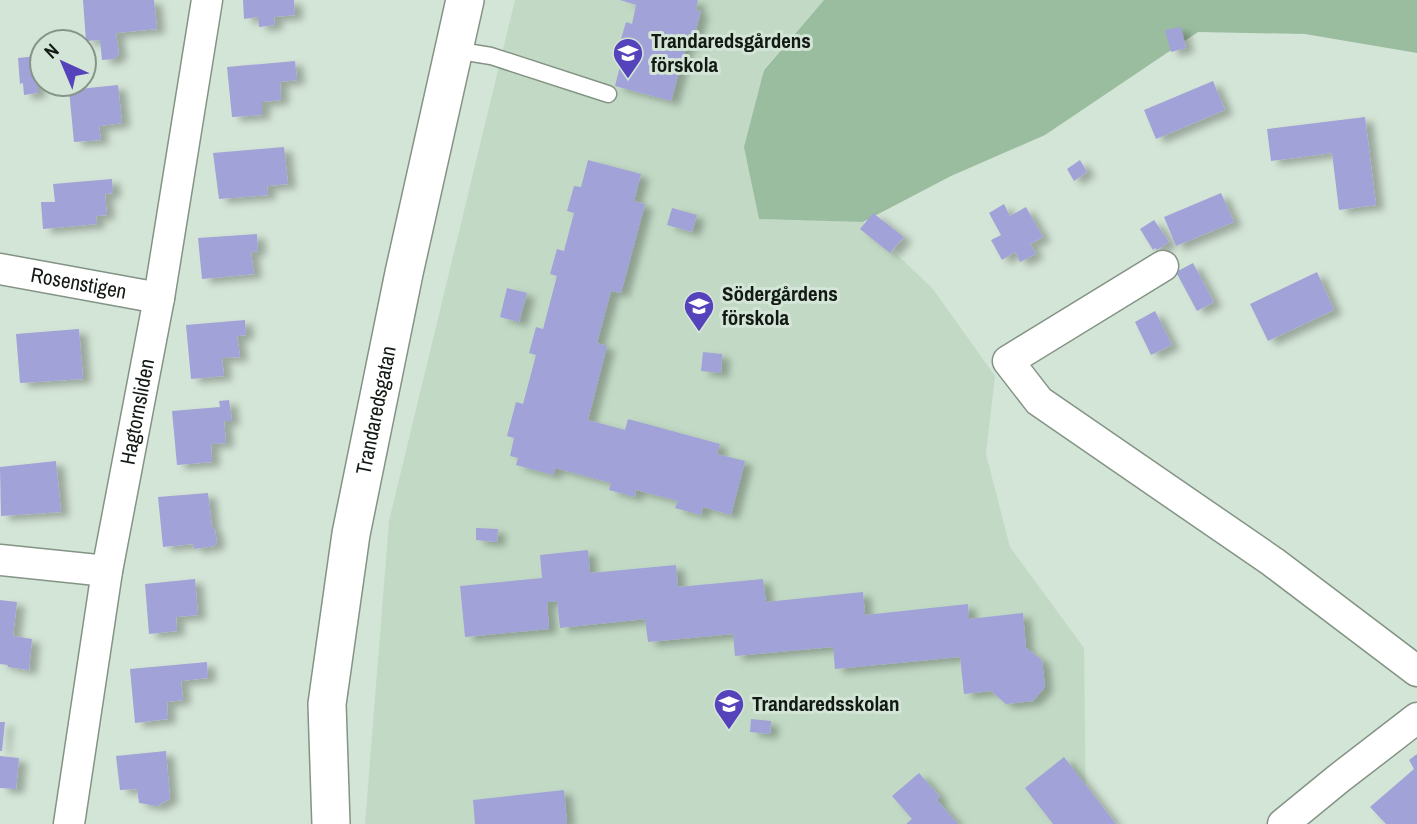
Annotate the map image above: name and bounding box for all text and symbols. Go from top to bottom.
place label: Trandaredsgårdens förskola [651,26,811,79]
north arrow [28,28,98,98]
school or university icon: Trandaredsgårdens förskola [611,36,645,80]
text: N [38,38,64,64]
street label: Rosenstigen [29,260,129,306]
place label: Södergårdens förskola [722,279,838,332]
school or university icon: Södergårdens förskola [682,289,716,333]
street label: Trandaredsgatan [348,343,403,477]
street label: Hagtornsliden [113,356,161,467]
school or university icon: Trandaredsskolan [712,687,746,731]
place label: Trandaredsskolan [752,689,899,718]

